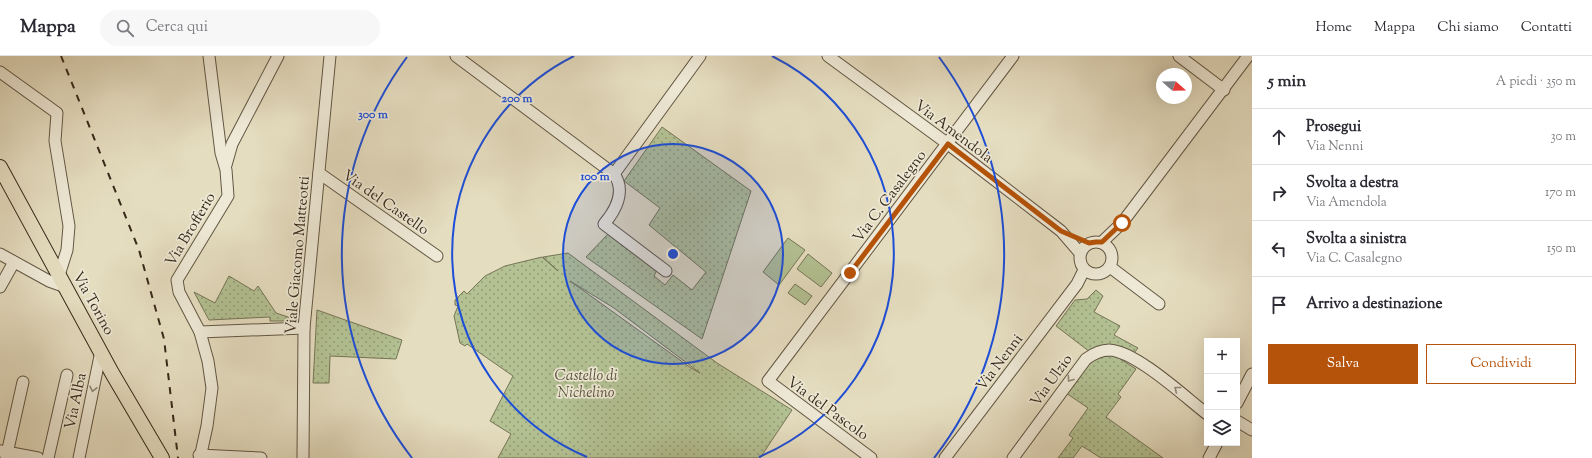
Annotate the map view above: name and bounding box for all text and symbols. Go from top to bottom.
search box [100,10,380,46]
text: Mappa [20,14,76,41]
icon: search [114,17,136,39]
text: Cerca qui [146,17,208,38]
text: Home [1315,18,1352,38]
text: Mappa [1374,18,1415,38]
text: Chi siamo [1437,18,1499,38]
text: Contatti [1521,18,1572,38]
north arrow [1156,68,1192,104]
text: 5 min [1268,70,1306,94]
text: A piedi · 350 m [1496,73,1576,91]
text: 200 m [502,90,532,108]
street label: Via Amendola [910,96,997,169]
text: 300 m [358,106,388,124]
text: Prosegui [1306,117,1361,138]
icon: ahead [1268,126,1290,148]
text: 30 m [1550,128,1576,146]
text: Via Nenni [1306,138,1364,156]
street label: Via C. Casalegno [848,146,932,248]
street label: Via del Castello [338,166,433,241]
text: 100 m [579,168,610,186]
text: Svolta a destra [1306,173,1399,194]
street label: Viale Giacomo Matteotti [281,175,316,335]
icon: right [1268,182,1290,204]
text: 170 m [1545,184,1576,202]
street label: Via Brofferio [161,189,222,271]
text: Via Amendola [1306,194,1387,212]
route start [1113,214,1131,232]
text: Svolta a sinistra [1306,229,1407,250]
icon: left [1268,238,1290,260]
text: 150 m [1547,240,1576,258]
centre of rings [666,247,680,261]
text: Via C. Casalegno [1306,250,1402,268]
route end [841,264,859,282]
street label: Via Torino [67,268,119,339]
icon: arrive [1268,294,1290,316]
text: Arrivo a destinazione [1306,294,1442,315]
street label: Via Nenni [972,330,1029,396]
map controls [1204,338,1240,446]
button: + [1204,338,1240,374]
button: Salva [1268,344,1418,384]
button: Condividi [1426,344,1576,384]
street label: Via Ulzio [1026,350,1078,411]
park label: Castello di Nichelino [554,366,618,404]
street label: Via Alba [60,371,93,431]
street label: Via del Pascolo [782,372,872,446]
button: − [1204,374,1240,410]
one-way arrow [1068,375,1075,382]
one-way arrow [90,386,98,392]
one-way arrow [1174,387,1181,394]
button: layers [1204,410,1240,446]

